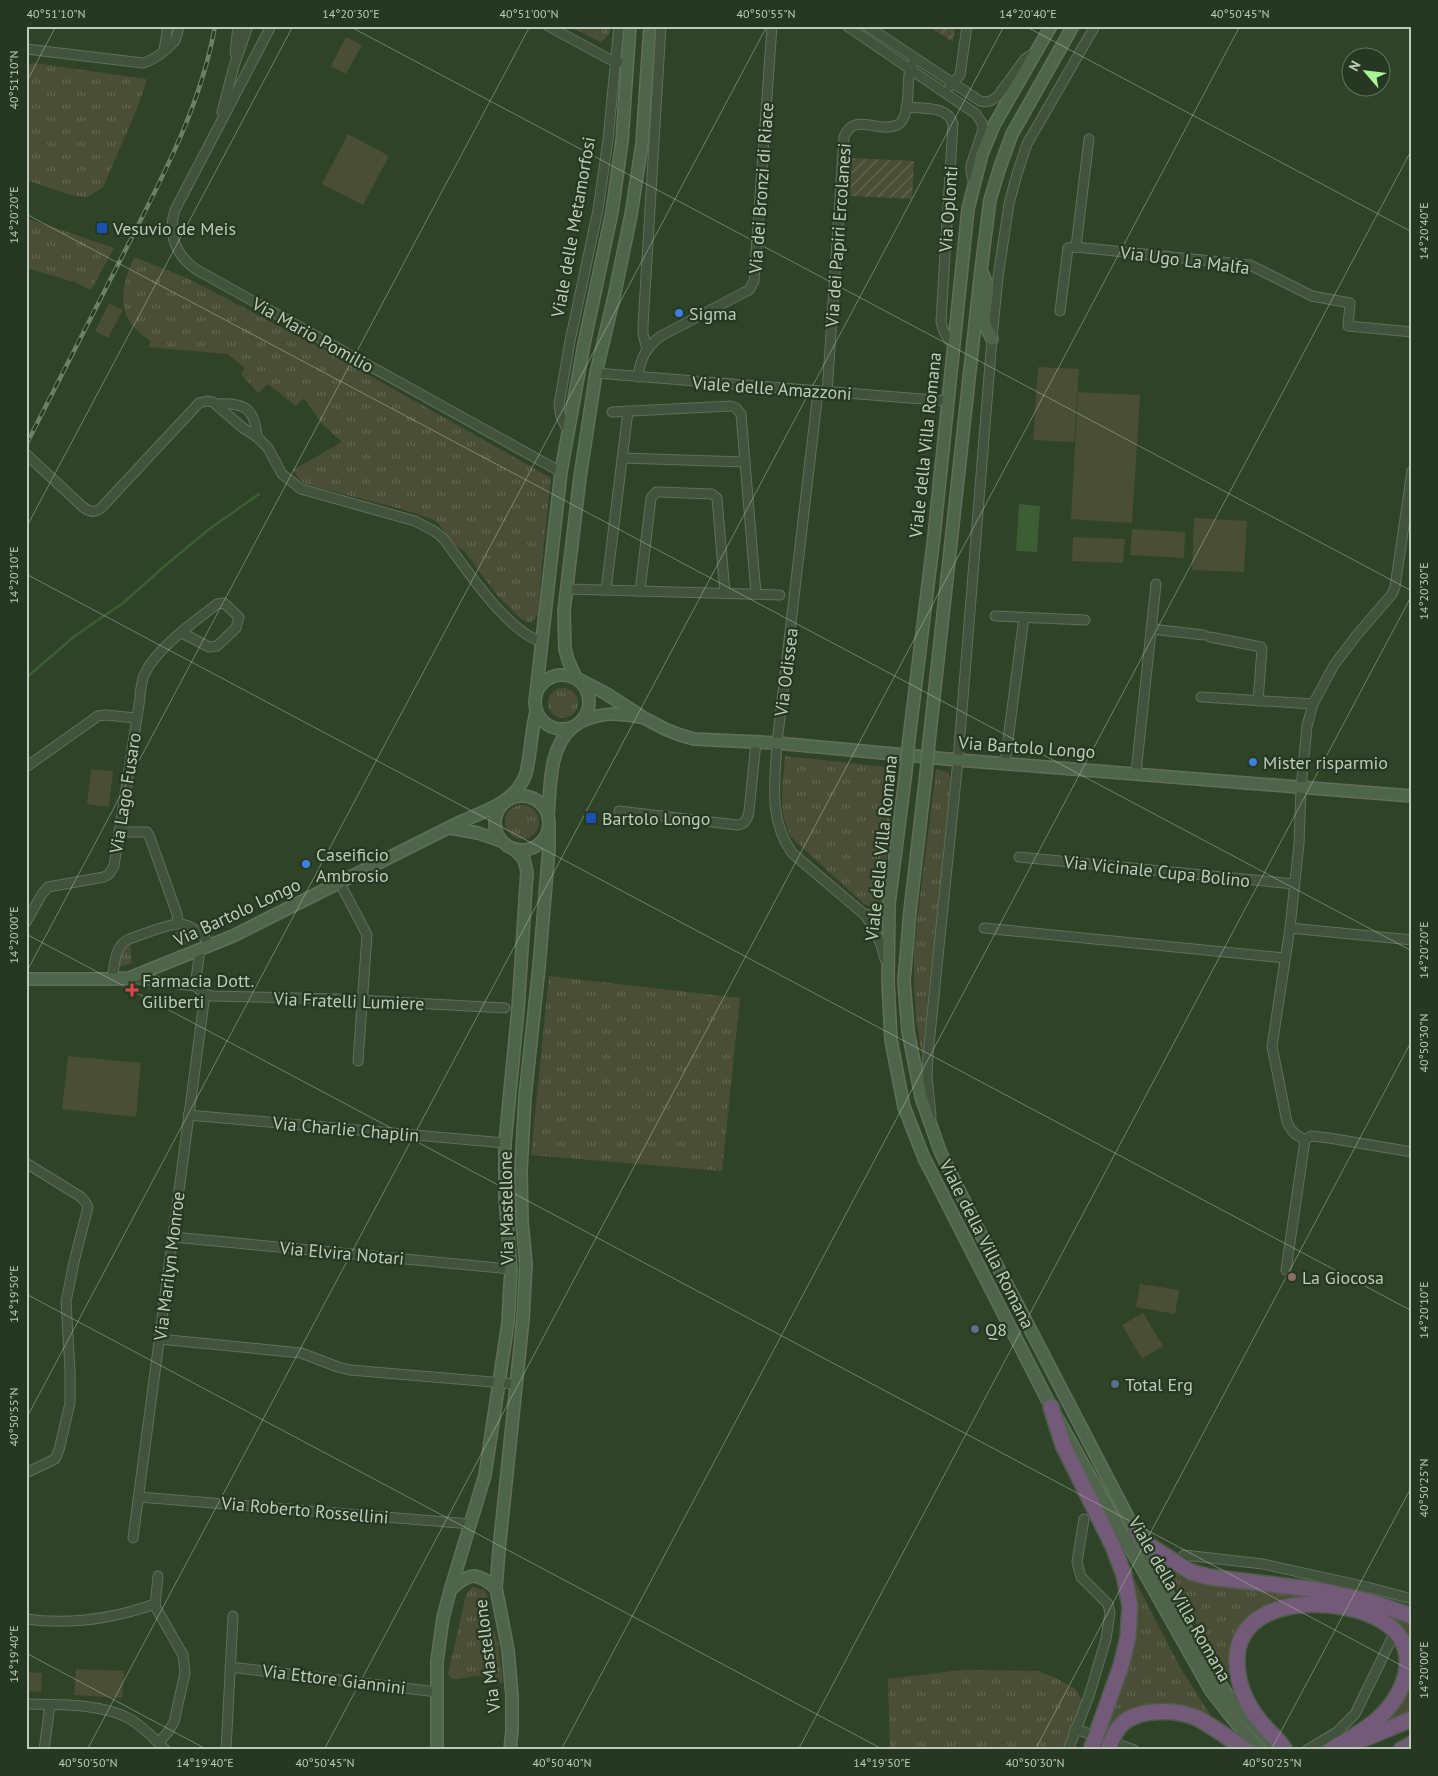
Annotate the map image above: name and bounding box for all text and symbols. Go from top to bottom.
text: 40°51'10"N [26,6,86,21]
text: 14°20'30"E [322,6,380,21]
text: 40°51'00"N [499,6,559,21]
text: 40°50'55"N [736,6,796,21]
text: 14°20'40"E [999,6,1057,21]
text: 40°50'45"N [1210,6,1270,21]
north arrow [1340,48,1390,98]
text: 40°51'10"N [6,50,21,110]
text: N [1344,58,1365,74]
street label: Via dei Bronzi di Riace [743,102,778,275]
street label: Viale delle Metamorfosi [546,135,600,320]
street label: Via dei Papiri Ercolanesi [820,142,856,329]
street label: Via Oplonti [933,165,962,254]
text: 14°20'20"E [6,186,21,244]
text: 14°20'40"E [1416,202,1431,260]
place label: Vesuvio de Meis [112,217,236,240]
marker: Vesuvio de Meis [95,221,109,235]
street label: Via Ugo La Malfa [1118,241,1251,279]
street label: Via Mario Pomilio [247,292,378,378]
place label: Sigma [689,302,737,325]
marker: Sigma [673,307,685,319]
street label: Viale della Villa Romana [904,351,946,540]
street label: Viale delle Amazzoni [690,371,853,405]
text: 14°20'10"E [6,546,21,604]
text: 14°20'30"E [1416,562,1431,620]
street label: Via Odissea [769,627,803,718]
street label: Via Lago Fusaro [104,731,146,856]
street label: Via Bartolo Longo [957,731,1096,763]
place label: Mister risparmio [1263,751,1388,774]
street label: Viale della Villa Romana [860,754,902,943]
marker: Mister risparmio [1247,756,1259,768]
place label: Bartolo Longo [602,807,710,830]
marker: Bartolo Longo [584,811,598,825]
place label: Caseificio Ambrosio [316,843,389,887]
street label: Via Vicinale Cupa Bolino [1062,850,1251,892]
marker: Caseificio Ambrosio [300,858,312,870]
street label: Via Bartolo Longo [169,873,304,952]
text: 14°20'00"E [6,906,21,964]
text: 14°20'20"E [1416,921,1431,979]
place label: Farmacia Dott. Giliberti [142,969,254,1013]
marker: Farmacia Dott. Giliberti [126,984,138,996]
street label: Via Fratelli Lumiere [272,987,425,1015]
text: 40°50'30"N [1416,1013,1431,1073]
street label: Via Charlie Chaplin [271,1111,420,1147]
street label: Via Mastellone [494,1151,519,1266]
street label: Viale della Villa Romana [934,1155,1040,1332]
street label: Via Marilyn Monroe [148,1190,190,1343]
street label: Via Elvira Notari [278,1236,405,1270]
text: 14°19'50"E [6,1265,21,1323]
place label: La Giocosa [1302,1266,1384,1289]
marker: La Giocosa [1286,1271,1298,1283]
text: 14°20'10"E [1416,1281,1431,1339]
place label: Q8 [985,1318,1007,1341]
marker: Q8 [969,1323,981,1335]
place label: Total Erg [1125,1373,1193,1396]
marker: Total Erg [1109,1378,1121,1390]
text: 40°50'55"N [6,1387,21,1447]
text: 40°50'25"N [1416,1458,1431,1518]
street label: Via Roberto Rossellini [219,1491,390,1529]
street label: Viale della Villa Romana [1123,1511,1237,1686]
street label: Via Mastellone [469,1598,505,1715]
text: 14°19'40"E [6,1625,21,1683]
text: 14°20'00"E [1416,1641,1431,1699]
street label: Via Ettore Giannini [260,1659,407,1699]
text: 40°50'50"N [58,1755,118,1770]
text: 14°19'40"E [176,1755,234,1770]
text: 40°50'45"N [295,1755,355,1770]
text: 40°50'40"N [532,1755,592,1770]
text: 14°19'50"E [853,1755,911,1770]
text: 40°50'30"N [1005,1755,1065,1770]
text: 40°50'25"N [1242,1755,1302,1770]

